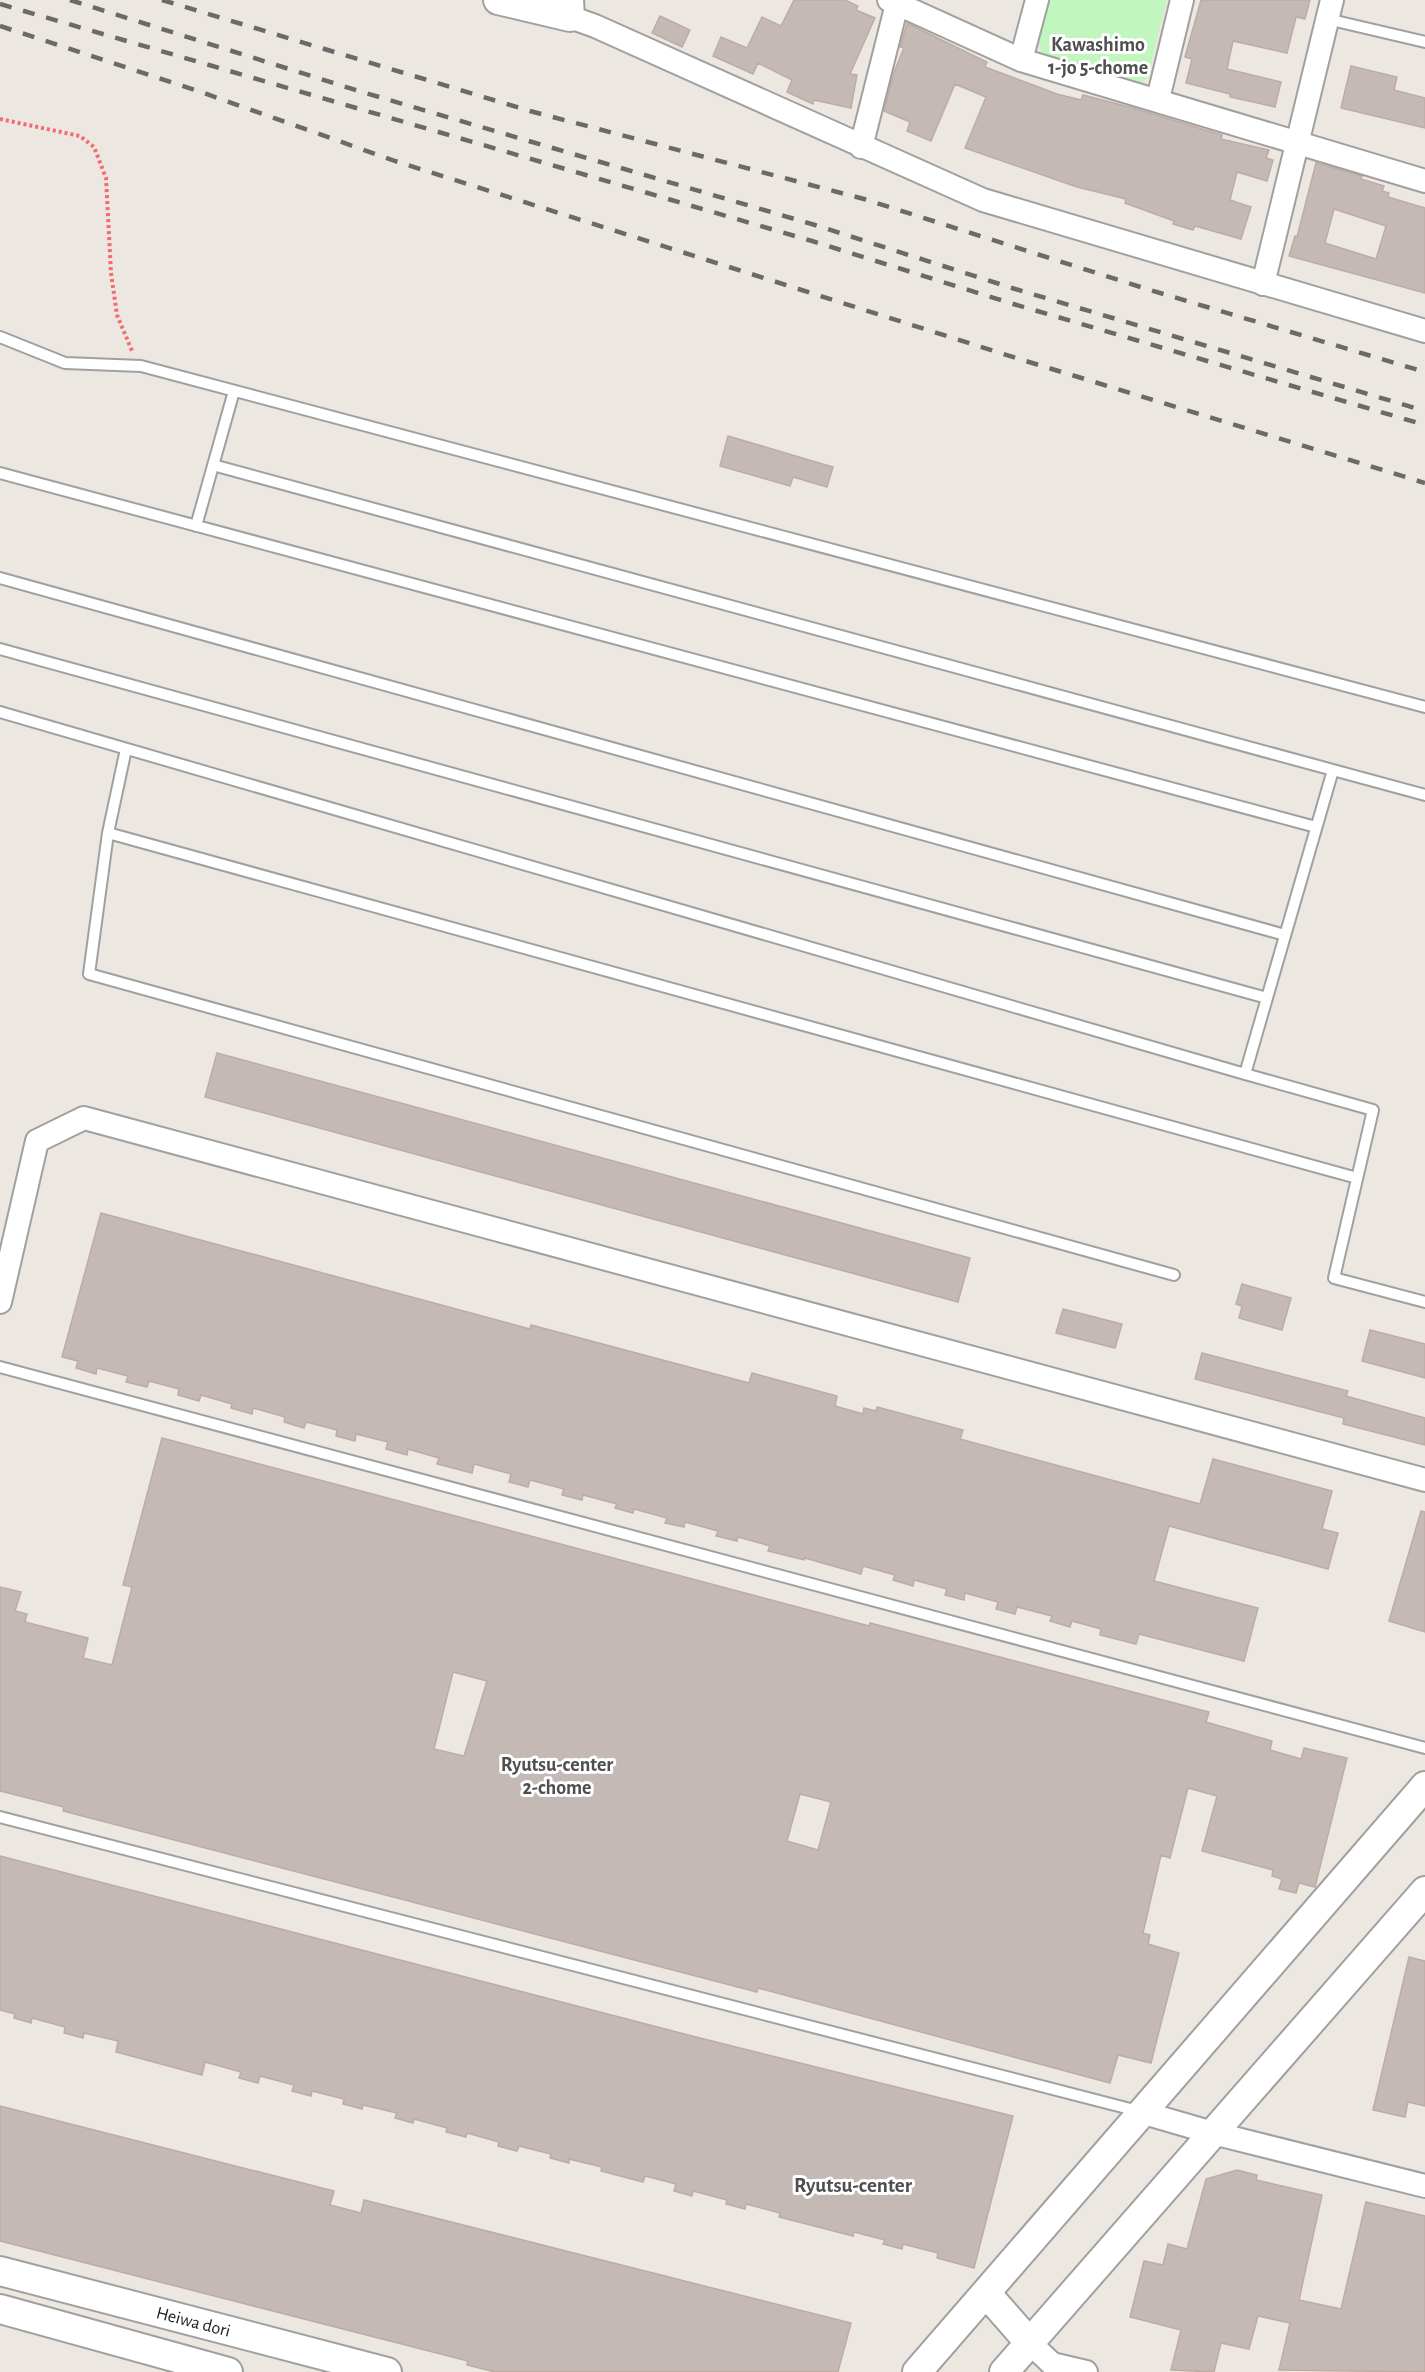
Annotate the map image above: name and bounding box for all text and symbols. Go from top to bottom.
district label: Kawashimo 1-jo 5-chome [1048,35,1148,78]
district label: Ryutsu-center 2-chome [501,1755,613,1798]
district label: Ryutsu-center [794,2175,913,2196]
street label: Heiwa dori [154,2304,232,2341]

